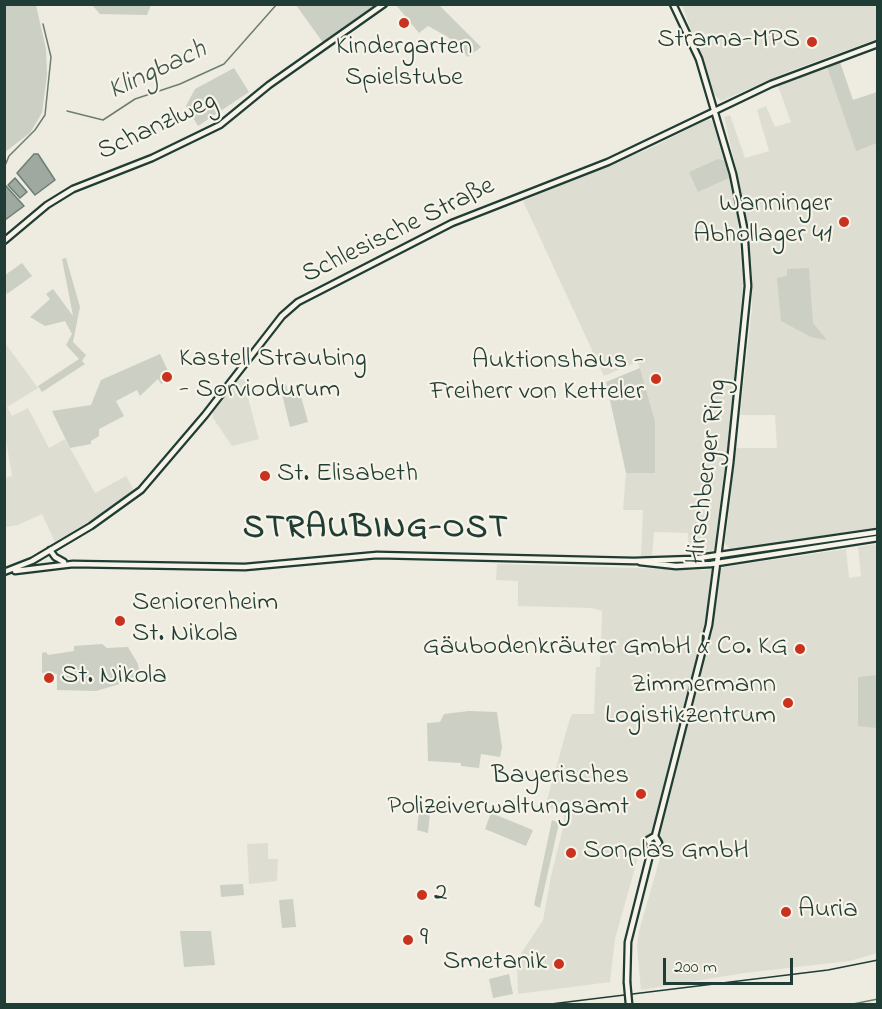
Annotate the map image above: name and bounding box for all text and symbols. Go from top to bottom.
marker: Kindergarten Spielstube [397,16,411,30]
place label: Strama-MPS [657,26,800,58]
place label: Kindergarten Spielstube [336,33,472,96]
water label: Klingbach [104,35,212,109]
marker: Strama-MPS [805,35,819,49]
street label: Schanzlweg [93,86,223,170]
street label: Schlesische Straße [297,171,501,293]
place label: Wanninger Abhollager 41 [693,190,832,253]
marker: Wanninger Abhollager 41 [837,215,851,229]
place label: Kastell Straubing - Sorviodurum [179,345,367,408]
place label: Auktionshaus - Freiherr von Ketteler [430,347,644,410]
marker: Kastell Straubing - Sorviodurum [160,370,174,384]
marker: Auktionshaus - Freiherr von Ketteler [649,372,663,386]
street label: Hirschberger Ring [682,377,736,567]
place label: St. Elisabeth [277,460,418,492]
marker: St. Elisabeth [258,469,272,483]
district label: STRAUBING-OST [243,511,509,551]
place label: Seniorenheim St. Nikola [132,589,278,652]
marker: Seniorenheim St. Nikola [113,614,127,628]
place label: Gäubodenkräuter GmbH & Co. KG [423,633,788,665]
marker: Gäubodenkräuter GmbH & Co. KG [793,642,807,656]
place label: St. Nikola [61,662,167,694]
marker: St. Nikola [42,671,56,685]
place label: Zimmermann Logistikzentrum [605,671,776,734]
marker: Zimmermann Logistikzentrum [781,696,795,710]
place label: Bayerisches Polizeiverwaltungsamt [387,762,629,825]
marker: Bayerisches Polizeiverwaltungsamt [634,787,648,801]
place label: Sonplas GmbH [583,837,749,869]
marker: Sonplas GmbH [564,846,578,860]
place label: 2 [434,879,447,911]
marker: 2 [415,888,429,902]
place label: Auria [798,896,858,928]
marker: Auria [779,905,793,919]
place label: 9 [420,924,428,956]
marker: 9 [401,933,415,947]
scale bar [666,946,796,984]
place label: Smetanik [443,948,547,980]
text: 200 m [674,955,717,981]
marker: Smetanik [552,957,566,971]

